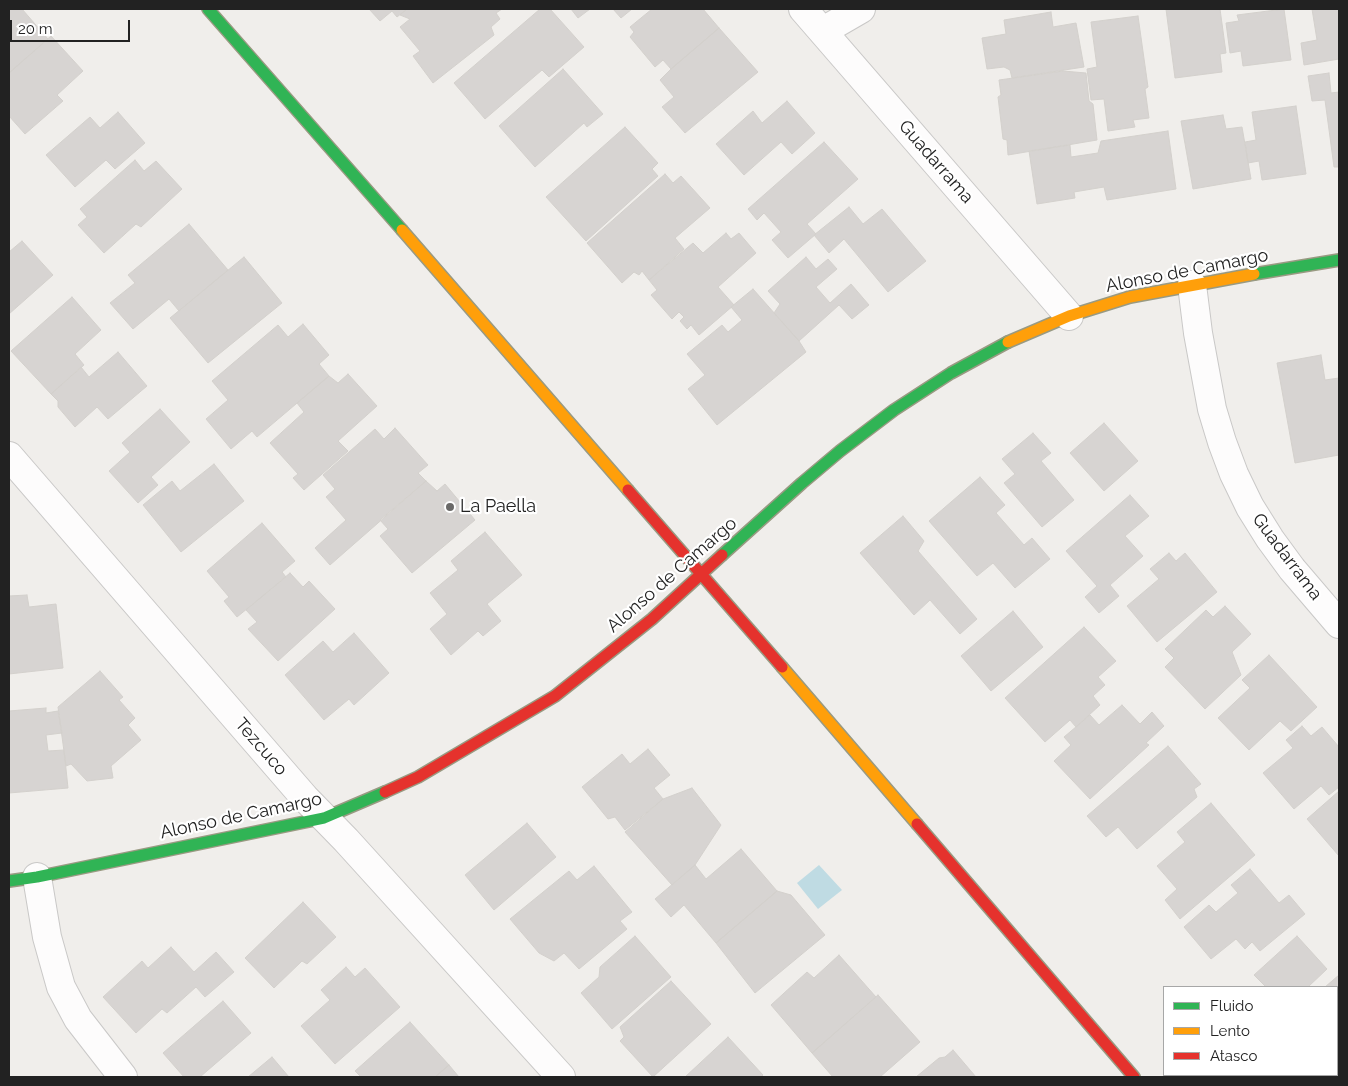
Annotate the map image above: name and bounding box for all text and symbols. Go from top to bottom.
scale bar [12,10,132,42]
text: 20 m [18,20,53,38]
street label: Guadarrama [894,116,978,208]
street label: Alonso de Camargo [1104,245,1270,297]
place label: La Paella [460,496,536,518]
marker: La Paella [444,501,456,513]
street label: Guadarrama [1247,509,1327,605]
street label: Alonso de Camargo [603,513,741,637]
street label: Tezcuco [230,714,292,780]
street label: Alonso de Camargo [158,788,324,844]
legend [1163,986,1338,1076]
text: Fluido [1210,997,1253,1015]
text: Lento [1210,1022,1250,1040]
text: Atasco [1210,1047,1257,1065]

